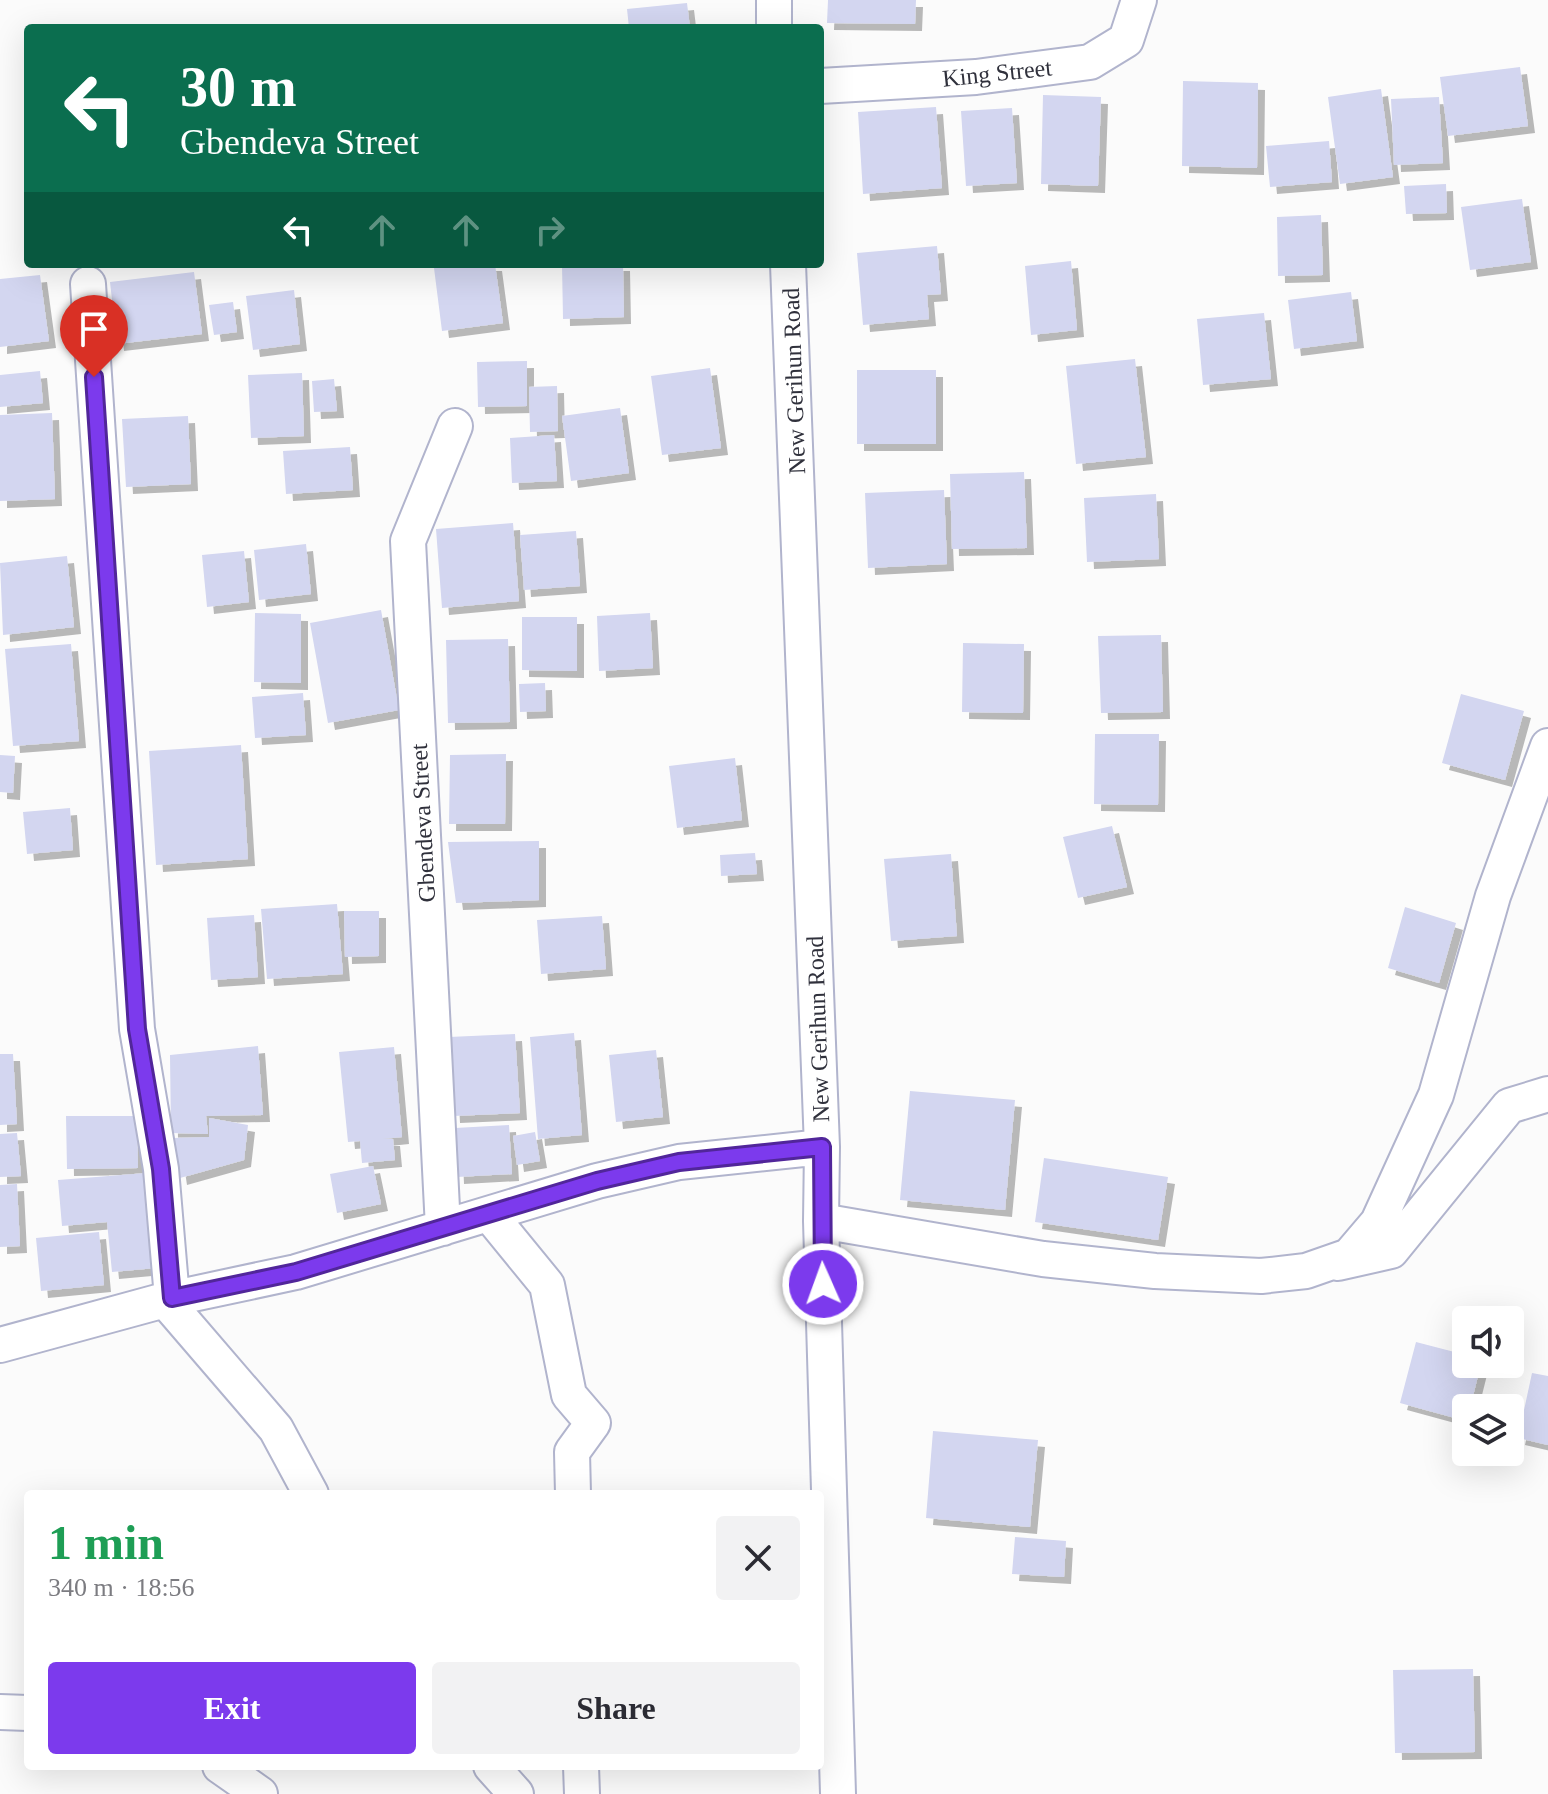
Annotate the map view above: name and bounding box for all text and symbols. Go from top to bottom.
street label: King Street [941,54,1053,92]
icon: left [48,56,152,160]
text: 30 m [180,56,297,118]
text: Gbendeva Street [180,122,419,162]
icon: left [276,208,320,252]
icon: ahead [360,208,404,252]
icon: ahead [444,208,488,252]
icon: right [528,208,572,252]
street label: New Gerihun Road [778,287,810,475]
pin [60,295,128,377]
icon: arrive [72,307,116,351]
street label: Gbendeva Street [406,742,440,903]
street label: New Gerihun Road [802,935,834,1123]
position arrow [781,1242,865,1326]
map controls [1452,1306,1524,1466]
button: sound [1452,1306,1524,1378]
button: layers [1452,1394,1524,1466]
text: 1 min [48,1516,164,1569]
button: close [716,1516,800,1600]
text: 340 m · 18:56 [48,1573,195,1602]
button: Exit [48,1662,416,1754]
button: Share [432,1662,800,1754]

